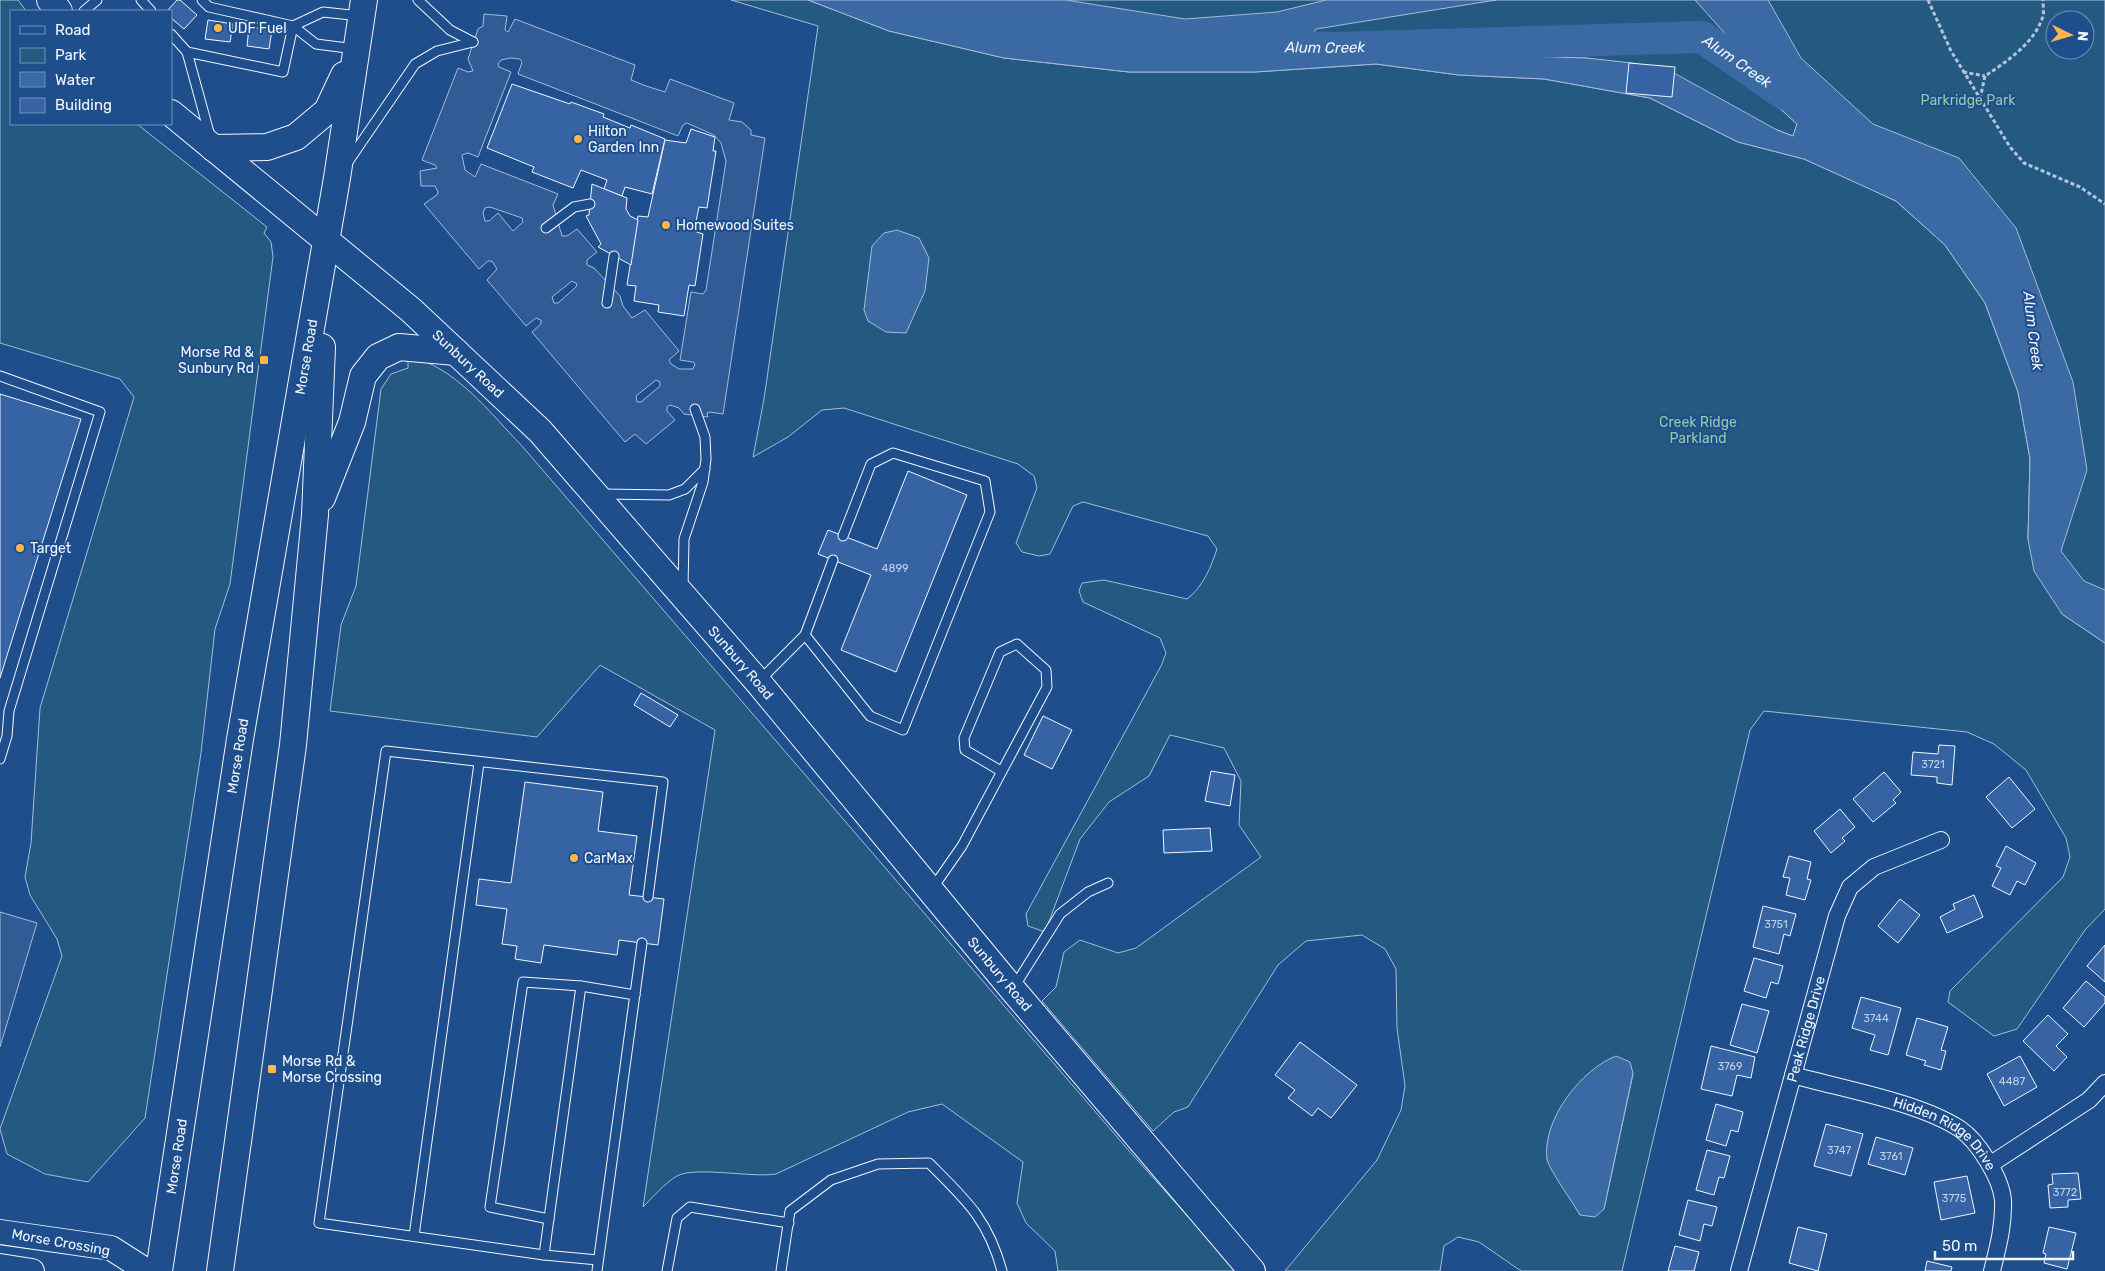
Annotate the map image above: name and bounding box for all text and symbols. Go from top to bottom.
legend [10,10,172,125]
north arrow [2045,10,2095,60]
place label: UDF Fuel [228,20,287,37]
text: Road [55,21,91,39]
marker: UDF Fuel [212,22,224,34]
text: N [2074,30,2091,42]
water label: Alum Creek [1698,31,1775,92]
water label: Alum Creek [1284,38,1366,57]
text: Park [55,46,86,64]
text: Water [55,71,95,89]
park label: Parkridge Park [1921,92,2016,109]
text: Building [55,96,112,114]
place label: Hilton Garden Inn [588,123,659,156]
marker: Hilton Garden Inn [572,133,584,145]
place label: Homewood Suites [676,217,794,234]
marker: Homewood Suites [660,219,672,231]
water label: Alum Creek [2019,289,2047,372]
street label: Morse Road [292,318,321,396]
street label: Sunbury Road [429,326,507,402]
place label: Morse Rd & Sunbury Rd [178,344,254,377]
marker: Morse Rd & Sunbury Rd [258,354,270,366]
park label: Creek Ridge Parkland [1659,414,1737,447]
place label: Target [30,540,72,557]
marker: Target [14,542,26,554]
house number: 4899 [882,562,908,575]
street label: Sunbury Road [704,623,777,703]
street label: Morse Road [224,717,252,795]
house number: 3721 [1921,758,1945,771]
place label: CarMax [584,850,633,867]
marker: CarMax [568,852,580,864]
house number: 3751 [1764,918,1788,931]
street label: Sunbury Road [964,934,1035,1015]
street label: Peak Ridge Drive [1784,974,1829,1084]
house number: 3744 [1863,1012,1889,1025]
place label: Morse Rd & Morse Crossing [282,1053,382,1086]
house number: 3769 [1717,1060,1743,1073]
marker: Morse Rd & Morse Crossing [266,1063,278,1075]
house number: 4487 [1999,1075,2026,1088]
street label: Hidden Ridge Drive [1891,1093,1999,1174]
street label: Morse Road [163,1117,191,1195]
house number: 3747 [1827,1144,1851,1157]
house number: 3761 [1880,1150,1903,1163]
house number: 3772 [2053,1186,2077,1199]
house number: 3775 [1942,1192,1967,1205]
street label: Morse Crossing [10,1225,112,1260]
scale bar [1935,1228,2072,1260]
text: 50 m [1942,1237,1977,1255]

